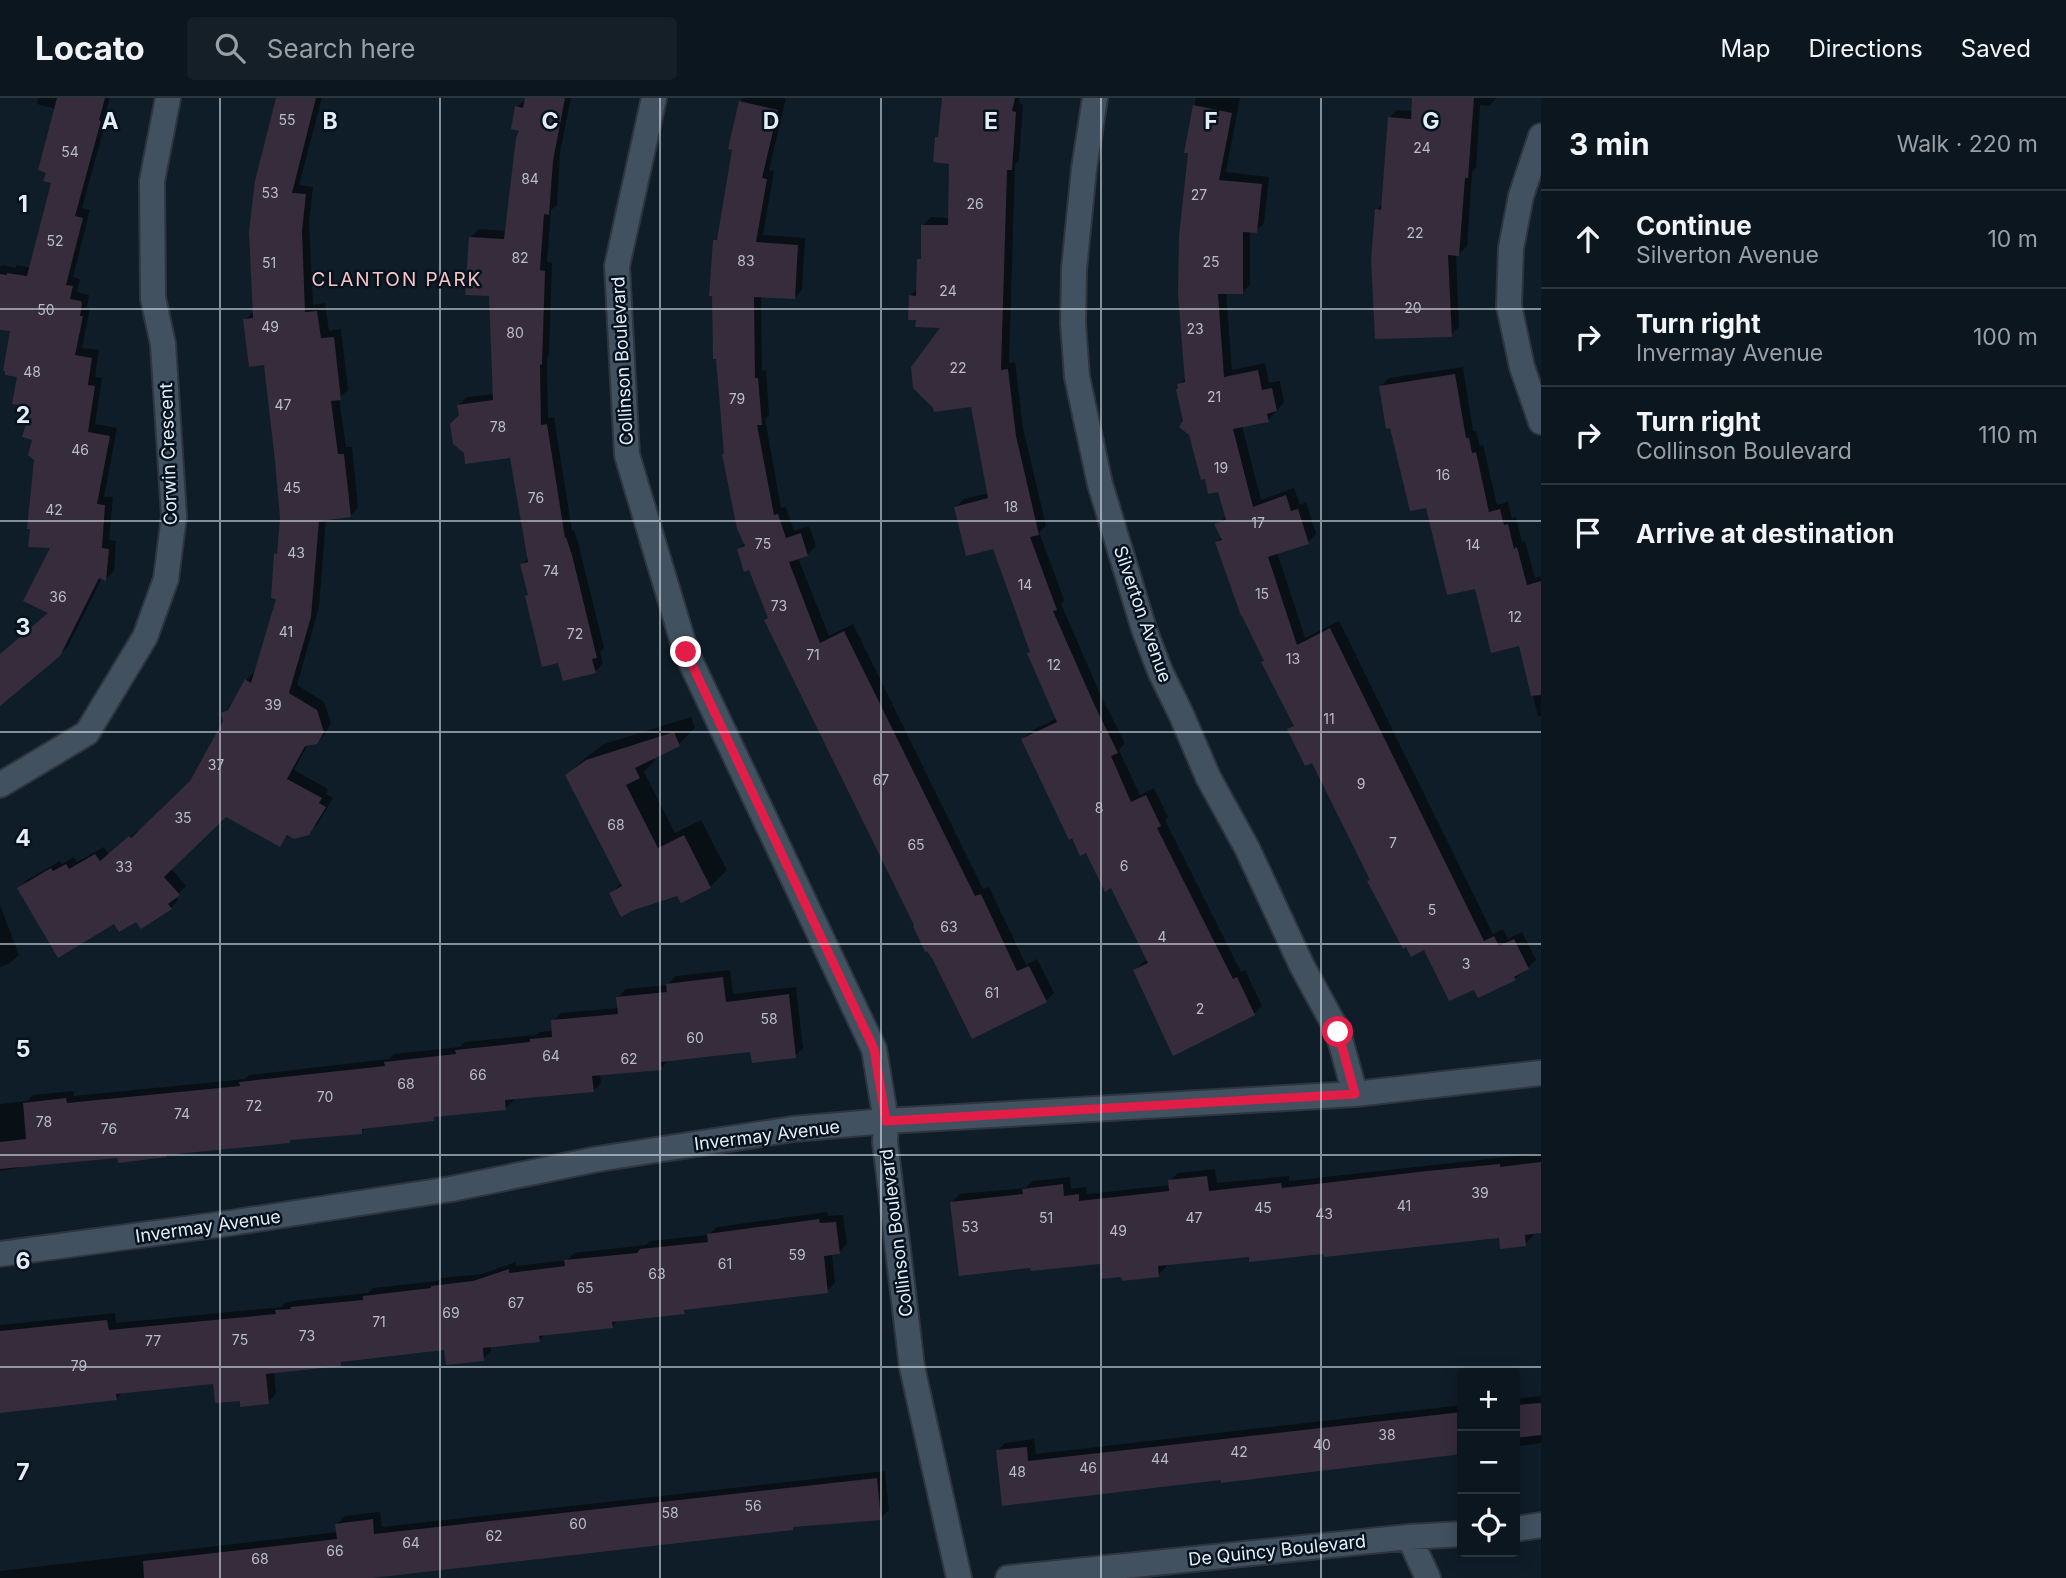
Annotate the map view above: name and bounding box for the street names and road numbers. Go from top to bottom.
street label: Collinson Boulevard [607,276,637,446]
street label: Corwin Crescent [155,382,181,526]
street label: Silverton Avenue [1110,543,1176,685]
street label: Invermay Avenue [693,1116,841,1154]
street label: Collinson Boulevard [875,1148,917,1318]
street label: Invermay Avenue [134,1205,282,1247]
street label: De Quincy Boulevard [1187,1530,1367,1570]

